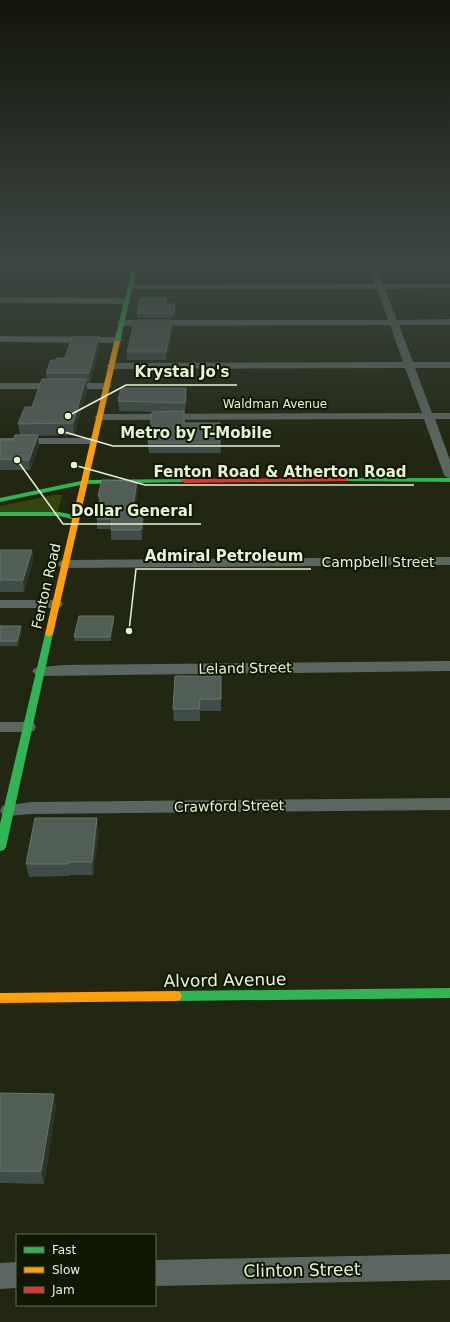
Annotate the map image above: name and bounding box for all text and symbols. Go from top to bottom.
callout: Krystal Jo's [126,358,237,385]
text: Krystal Jo's [135,363,229,381]
street label: Waldman Avenue [223,397,327,411]
callout: Metro by T-Mobile [113,419,280,446]
text: Metro by T-Mobile [120,424,272,442]
callout: Fenton Road & Atherton Road [145,458,414,485]
text: Fenton Road & Atherton Road [153,463,407,481]
callout: Dollar General [63,497,201,524]
text: Dollar General [71,502,193,520]
street label: Fenton Road [28,542,64,630]
callout: Admiral Petroleum [136,542,311,569]
text: Admiral Petroleum [145,547,303,565]
street label: Campbell Street [321,554,435,570]
street label: Leland Street [198,659,292,677]
street label: Crawford Street [174,797,285,815]
street label: Alvord Avenue [163,969,287,991]
legend [16,1234,156,1306]
text: Fast [52,1243,76,1257]
street label: Clinton Street [243,1259,361,1281]
text: Slow [52,1263,80,1277]
text: Jam [51,1283,75,1297]

